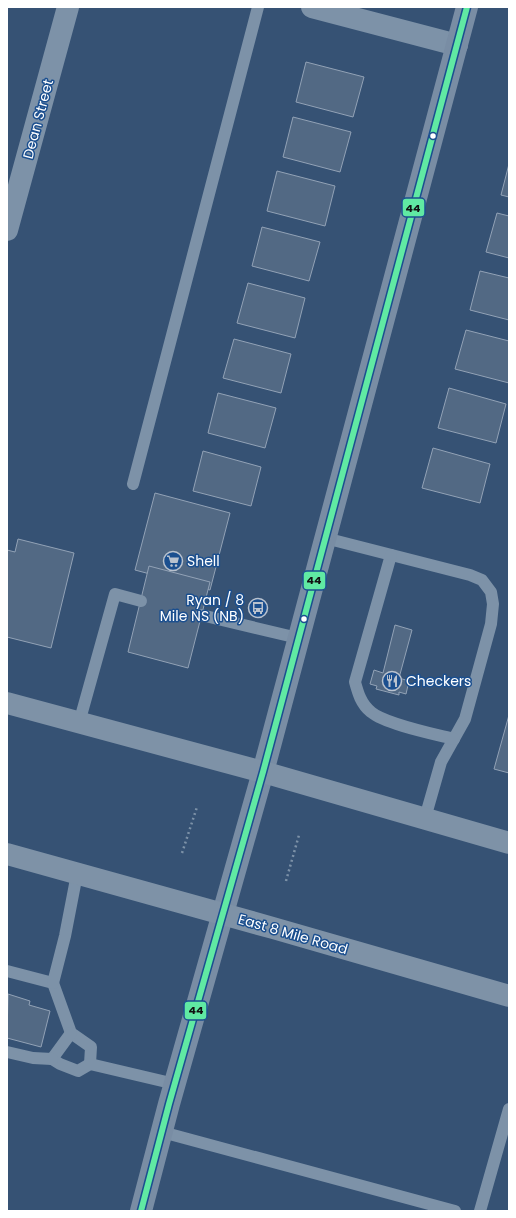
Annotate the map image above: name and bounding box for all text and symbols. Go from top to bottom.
street label: Dean Street [18,77,58,161]
unlabelled marker [428,131,438,141]
line badge: 44 [402,198,425,217]
text: 44 [406,200,421,216]
supermarket icon: Shell [162,550,184,572]
place label: Shell [187,551,220,571]
line badge: 44 [303,571,326,590]
text: 44 [307,572,322,588]
place label: Ryan / 8 Mile NS (NB) [160,590,244,626]
bus stop icon: Ryan / 8 Mile NS (NB) [247,597,269,619]
unlabelled marker [299,614,309,624]
restaurant icon: Checkers [381,670,403,692]
place label: Checkers [406,671,471,691]
street label: East 8 Mile Road [236,909,350,959]
line badge: 44 [184,1001,207,1020]
text: 44 [189,1002,204,1018]

